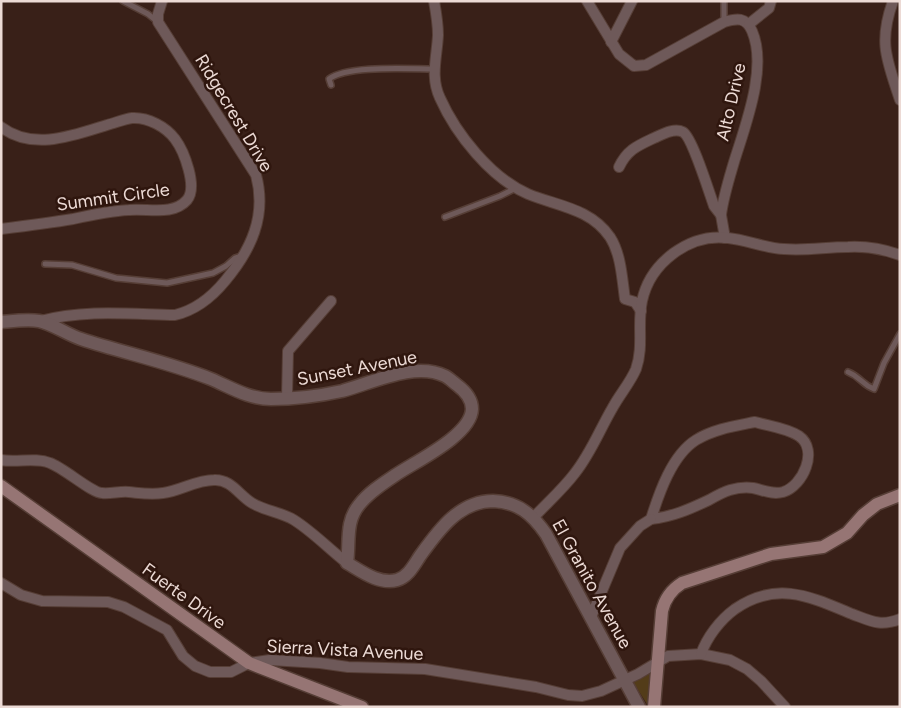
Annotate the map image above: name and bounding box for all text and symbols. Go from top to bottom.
street label: Ridgecrest Drive [190,50,278,176]
street label: Alto Drive [711,61,751,143]
street label: Summit Circle [55,178,171,216]
street label: Sunset Avenue [295,346,419,390]
street label: El Granito Avenue [547,515,637,653]
street label: Fuerte Drive [138,558,230,634]
street label: Sierra Vista Avenue [266,635,424,665]

